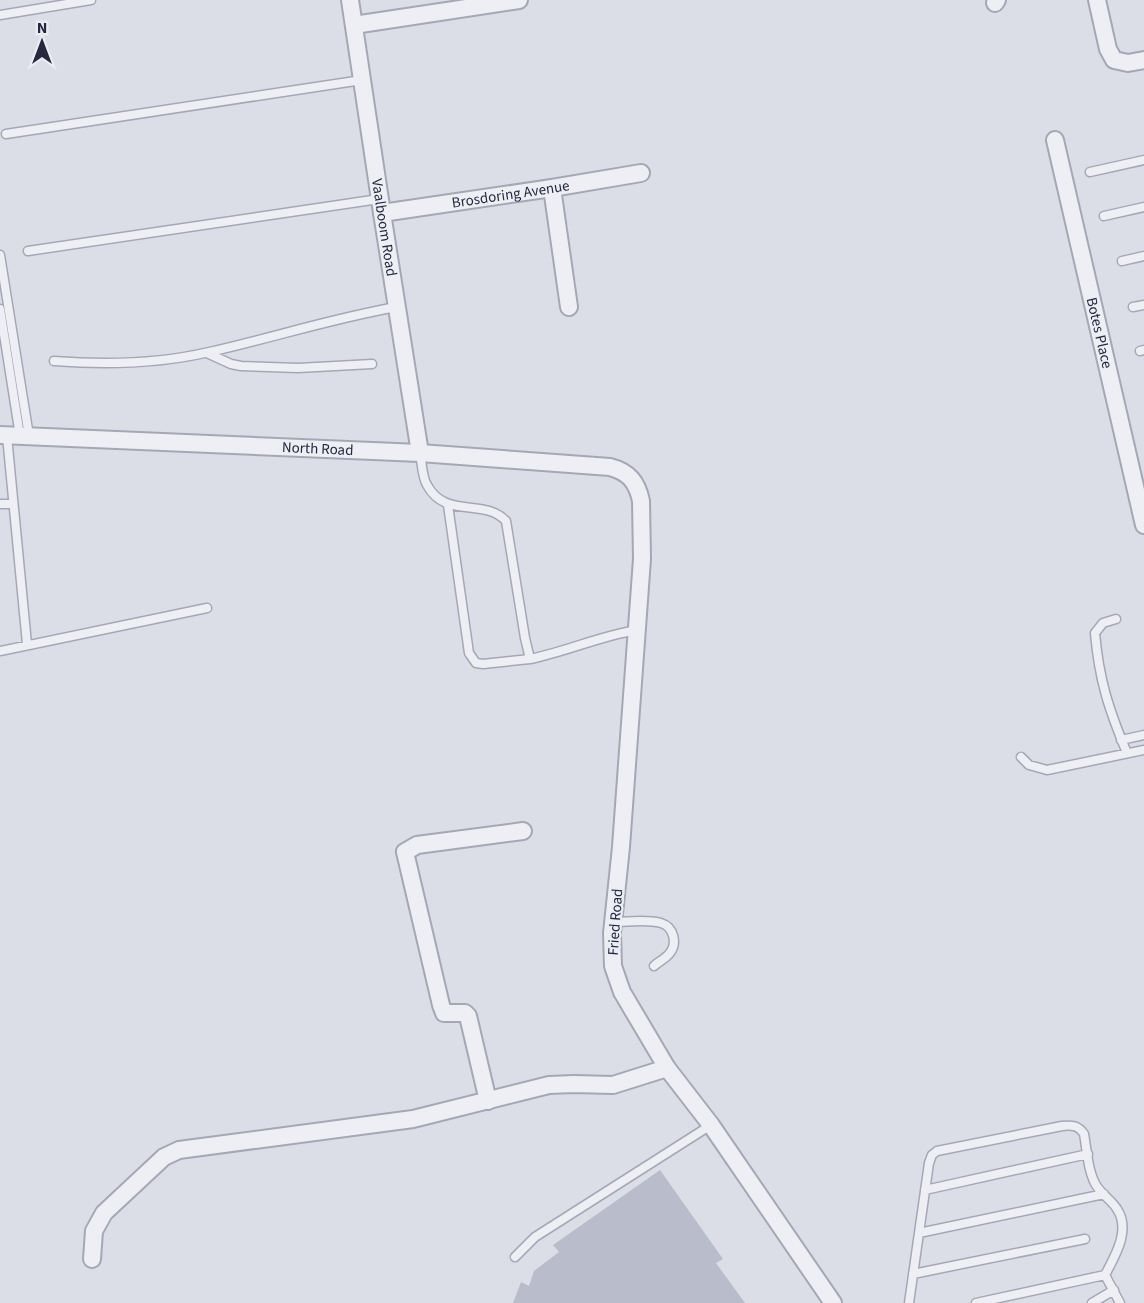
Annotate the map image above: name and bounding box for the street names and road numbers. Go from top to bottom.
street label: Brosdoring Avenue [450,175,571,214]
street label: Vaalboom Road [366,177,402,278]
street label: Botes Place [1081,295,1117,371]
street label: North Road [281,437,354,461]
street label: Fried Road [603,888,628,956]

